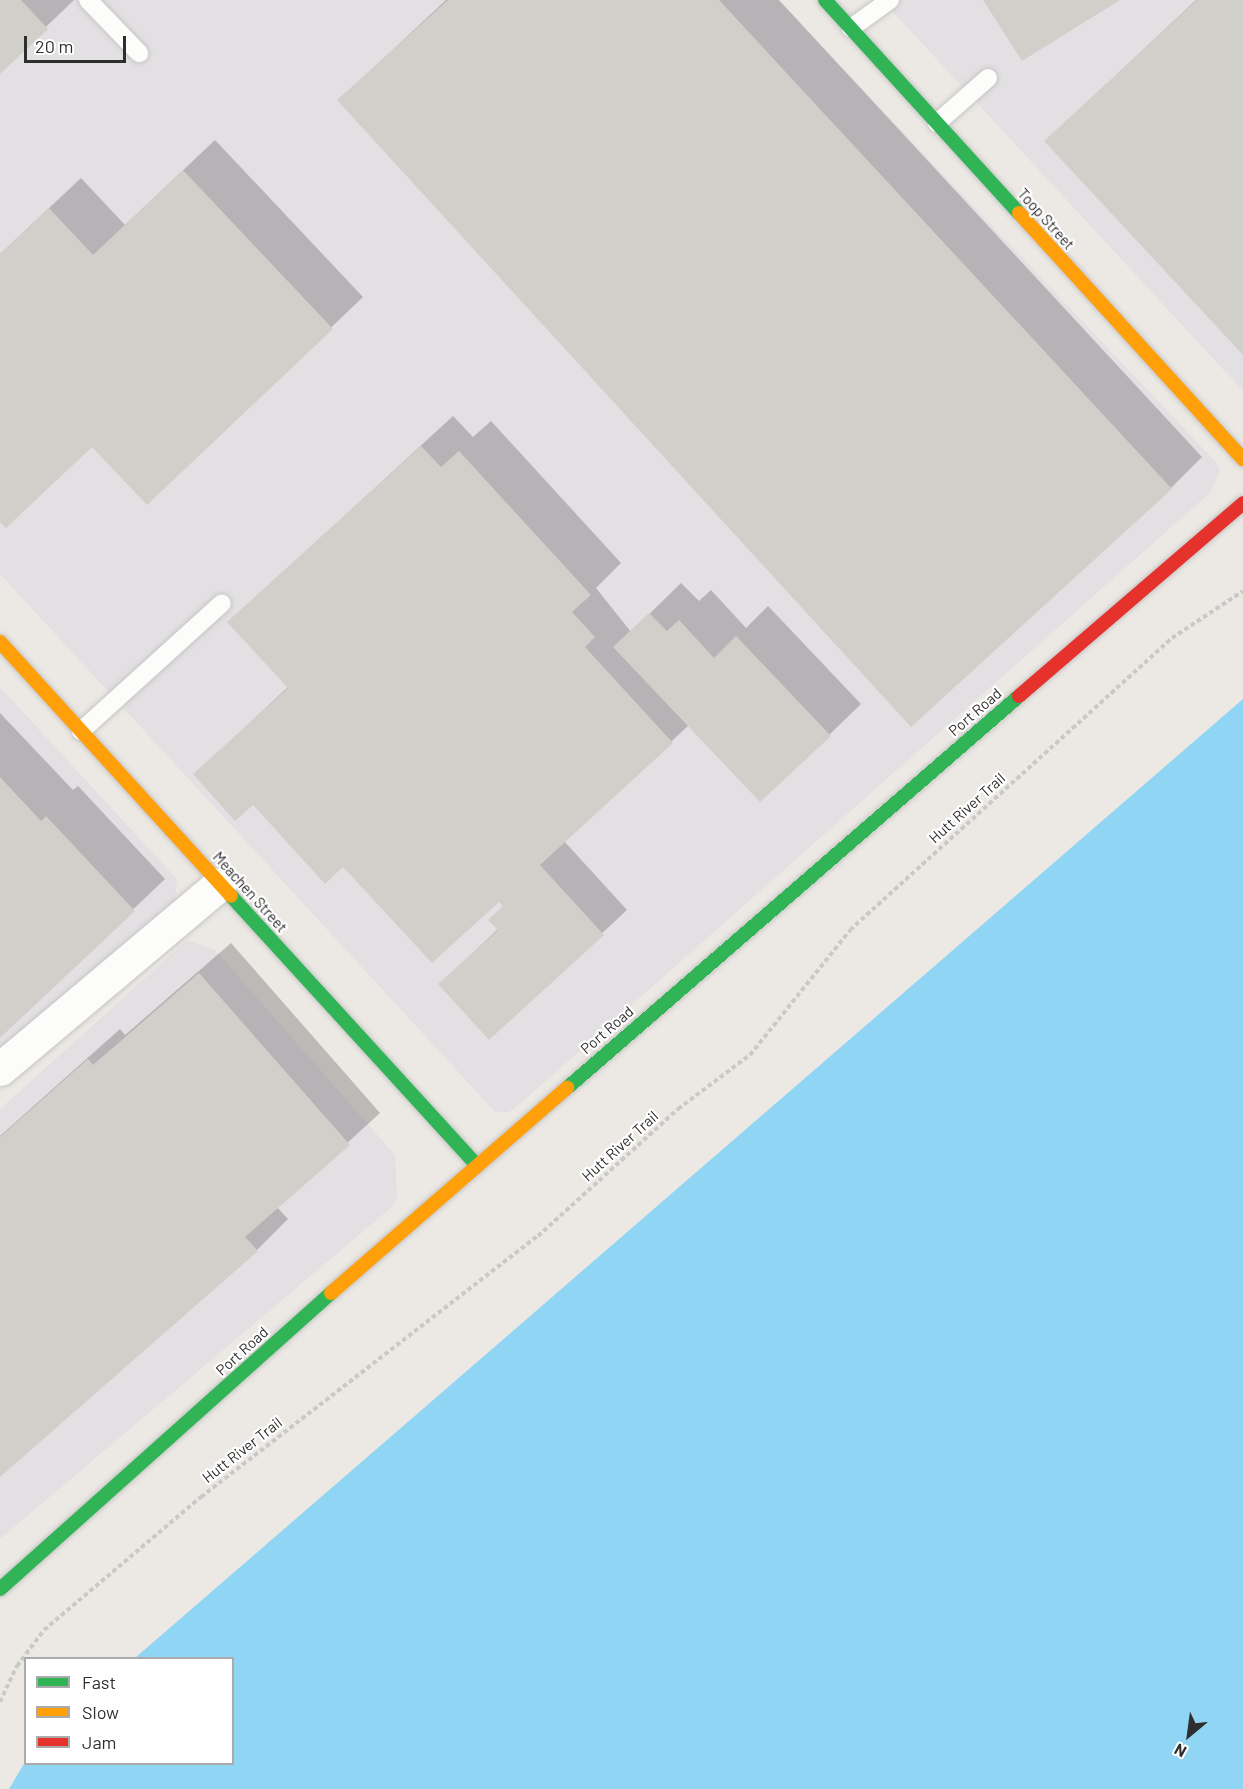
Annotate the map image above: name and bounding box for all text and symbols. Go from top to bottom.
scale bar [27,24,129,62]
text: 20 m [35,35,73,57]
street label: Toop Street [1014,185,1078,253]
street label: Port Road [945,684,1005,740]
street label: Hutt River Trail [925,769,1009,847]
street label: Meachen Street [209,848,291,936]
street label: Port Road [577,1002,637,1058]
street label: Hutt River Trail [578,1107,662,1185]
street label: Port Road [212,1323,272,1379]
street label: Hutt River Trail [199,1413,285,1487]
legend [24,1657,234,1765]
text: Fast [82,1671,116,1693]
text: Slow [82,1701,119,1723]
north arrow [1159,1705,1219,1765]
text: Jam [82,1731,116,1753]
text: N [1171,1740,1189,1762]

